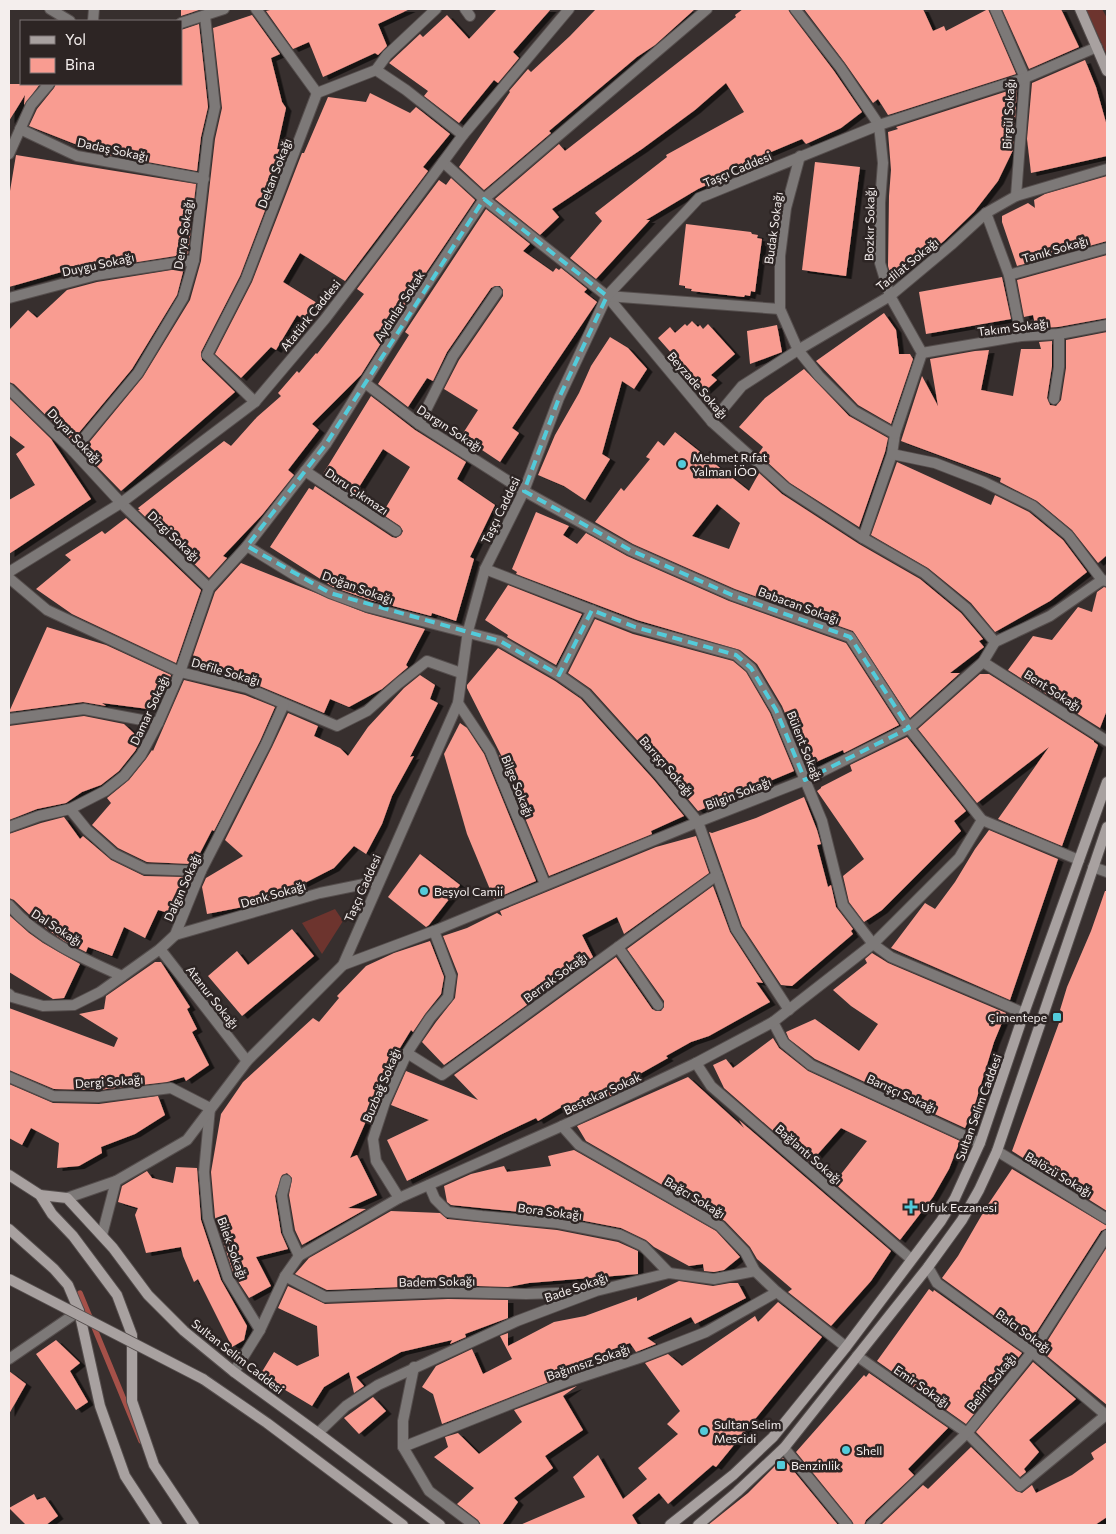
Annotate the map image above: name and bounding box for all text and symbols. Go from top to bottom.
legend [20,20,182,85]
text: Yol [65,30,86,48]
text: Bina [65,55,95,73]
street label: Birgül Sokağı [999,78,1017,150]
street label: Dadaş Sokağı [76,135,150,163]
street label: Dekan Sokağı [254,136,294,210]
street label: Taşçı Caddesi [701,148,773,190]
street label: Bozkır Sokağı [861,187,877,261]
street label: Budak Sokağı [761,191,785,265]
street label: Derya Sokağı [171,198,195,270]
street label: Tanık Sokağı [1020,233,1090,265]
street label: Tadilat Sokağı [873,235,941,293]
street label: Duygu Sokağı [61,249,135,279]
street label: Aydınlar Sokak [371,268,427,344]
street label: Atatürk Caddesi [277,277,343,353]
street label: Takım Sokağı [976,316,1050,338]
street label: Beyzade Sokağı [665,349,731,421]
street label: Dargın Sokağı [415,402,485,454]
street label: Duyar Sokağı [45,405,105,467]
place label: Mehmet Rıfat Yalman İÖO [692,450,768,478]
marker: Mehmet Rıfat Yalman İÖO [676,458,688,470]
street label: Duru Çıkmazı [323,465,391,517]
street label: Taşçı Caddesi [478,474,522,546]
street label: Dizgi Sokağı [145,508,203,564]
street label: Doğan Sokağı [321,568,395,606]
street label: Babacan Sokağı [757,584,841,626]
street label: Defile Sokağı [190,654,262,688]
street label: Bent Sokağı [1022,666,1084,714]
street label: Damar Sokağı [127,673,171,747]
street label: Bülent Sokağı [785,709,825,783]
street label: Barışçı Sokağı [637,733,697,799]
street label: Bilge Sokağı [499,753,537,819]
street label: Bilgin Sokağı [703,774,773,812]
street label: Dalgın Sokağı [161,851,203,923]
street label: Taşçı Caddesi [341,852,383,924]
street label: Denk Sokağı [239,878,307,910]
place label: Beşyol Camii [434,884,503,898]
marker: Beşyol Camii [418,885,430,897]
street label: Dal Sokağı [29,906,85,948]
street label: Berrak Sokağı [520,949,590,1005]
street label: Atanur Sokağı [184,963,242,1031]
place label: Çimentepe [987,1010,1047,1024]
marker: Çimentepe [1051,1011,1063,1023]
street label: Buzbağ Sokağı [359,1046,403,1124]
street label: Sultan Selim Caddesi [952,1052,1004,1162]
street label: Bestekar Sokak [561,1069,643,1117]
street label: Barışçı Sokağı [865,1071,939,1115]
street label: Dergi Sokağı [74,1072,144,1090]
street label: Bağlantı Sokağı [773,1121,845,1187]
street label: Balözü Sokağı [1023,1148,1095,1200]
street label: Bağcı Sokağı [662,1173,728,1221]
street label: Bora Sokağı [517,1200,583,1222]
place label: Ufuk Eczanesi [921,1200,997,1214]
marker: Ufuk Eczanesi [905,1201,917,1213]
street label: Bilek Sokağı [215,1215,251,1281]
street label: Bade Sokağı [542,1270,610,1304]
street label: Badem Sokağı [399,1273,475,1289]
street label: Balcı Sokağı [994,1306,1054,1356]
street label: Sultan Selim Caddesi [189,1316,287,1396]
street label: Bağımsız Sokağı [544,1341,632,1383]
street label: Belirli Sokağı [964,1350,1018,1414]
street label: Emir Sokağı [892,1362,952,1410]
place label: Sultan Selim Mescidi [714,1417,781,1445]
marker: Sultan Selim Mescidi [698,1425,710,1437]
place label: Shell [856,1443,882,1457]
marker: Shell [840,1444,852,1456]
place label: Benzinlik [791,1458,841,1472]
marker: Benzinlik [775,1459,787,1471]

